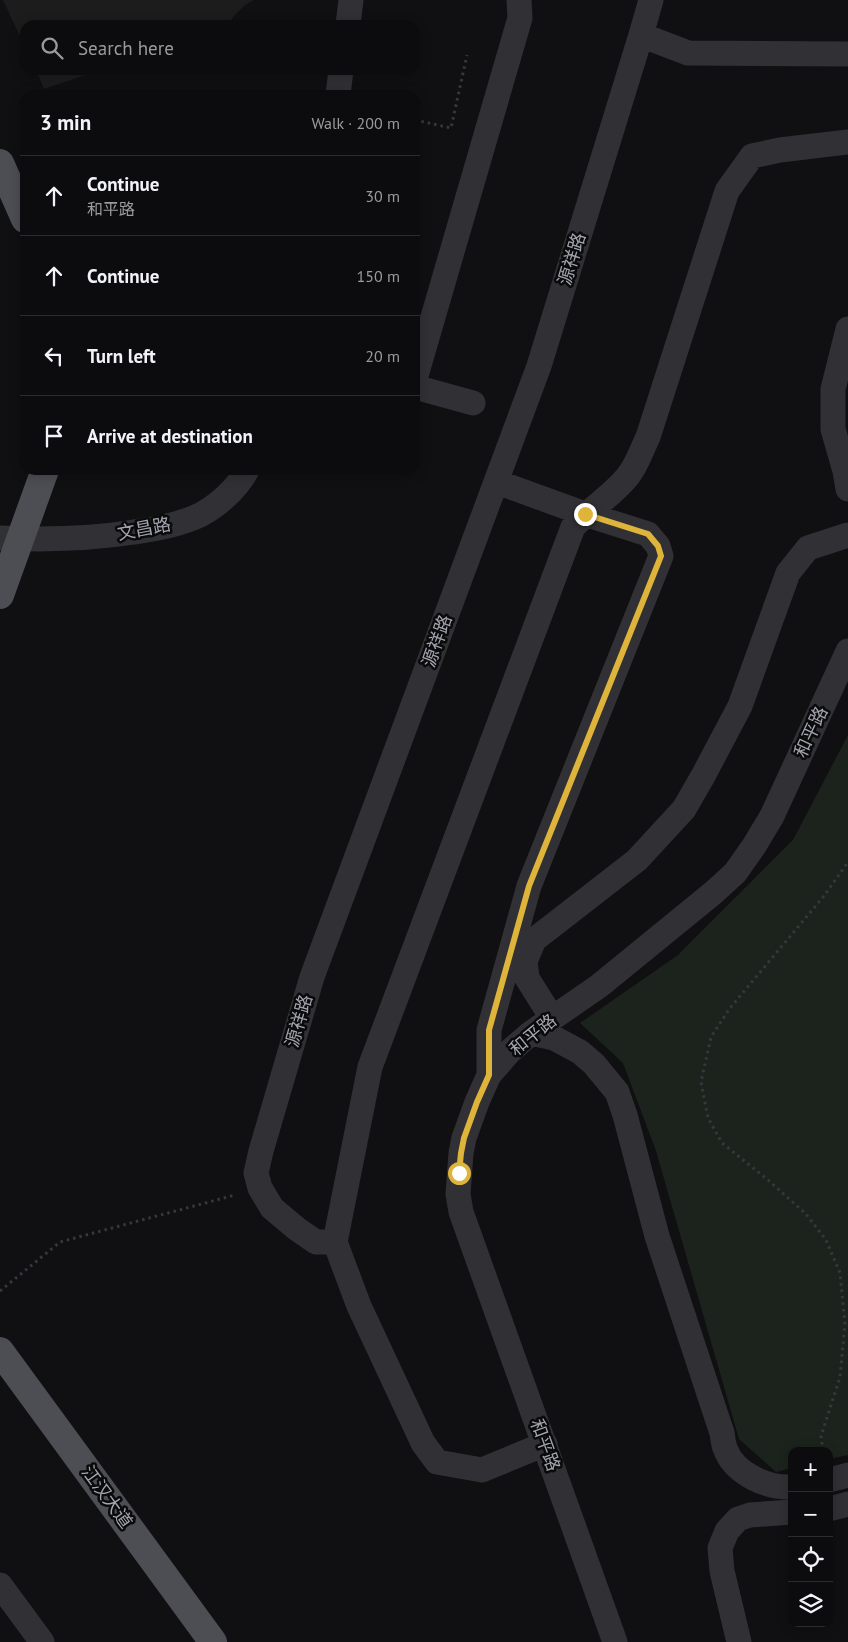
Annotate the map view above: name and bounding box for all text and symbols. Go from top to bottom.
search box [20,20,420,75]
icon: search [38,34,66,62]
text: Search here [78,36,174,60]
text: 3 min [40,109,91,136]
text: Walk · 200 m [311,113,400,133]
text: Continue [87,172,159,196]
icon: ahead [40,182,68,210]
text: 30 m [365,186,400,206]
text: 和平路 [87,199,135,219]
street label: 源祥路 [553,230,590,288]
icon: ahead [40,262,68,290]
text: Continue [87,264,159,288]
text: 150 m [357,266,400,286]
icon: left [40,342,68,370]
text: Turn left [87,344,156,368]
text: 20 m [365,346,400,366]
icon: arrive [40,422,68,450]
text: Arrive at destination [87,424,253,448]
route end [574,503,597,526]
street label: 文昌路 [115,512,173,545]
street label: 源祥路 [416,612,457,670]
street label: 和平路 [789,702,832,761]
street label: 源祥路 [280,992,317,1050]
street label: 和平路 [504,1009,561,1061]
route start [448,1162,471,1185]
street label: 和平路 [525,1416,566,1474]
map controls [788,1447,833,1627]
button: + [788,1447,833,1492]
street label: 江汉大道 [77,1461,138,1533]
button: − [788,1492,833,1537]
button: locate [788,1537,833,1582]
button: layers [788,1582,833,1627]

